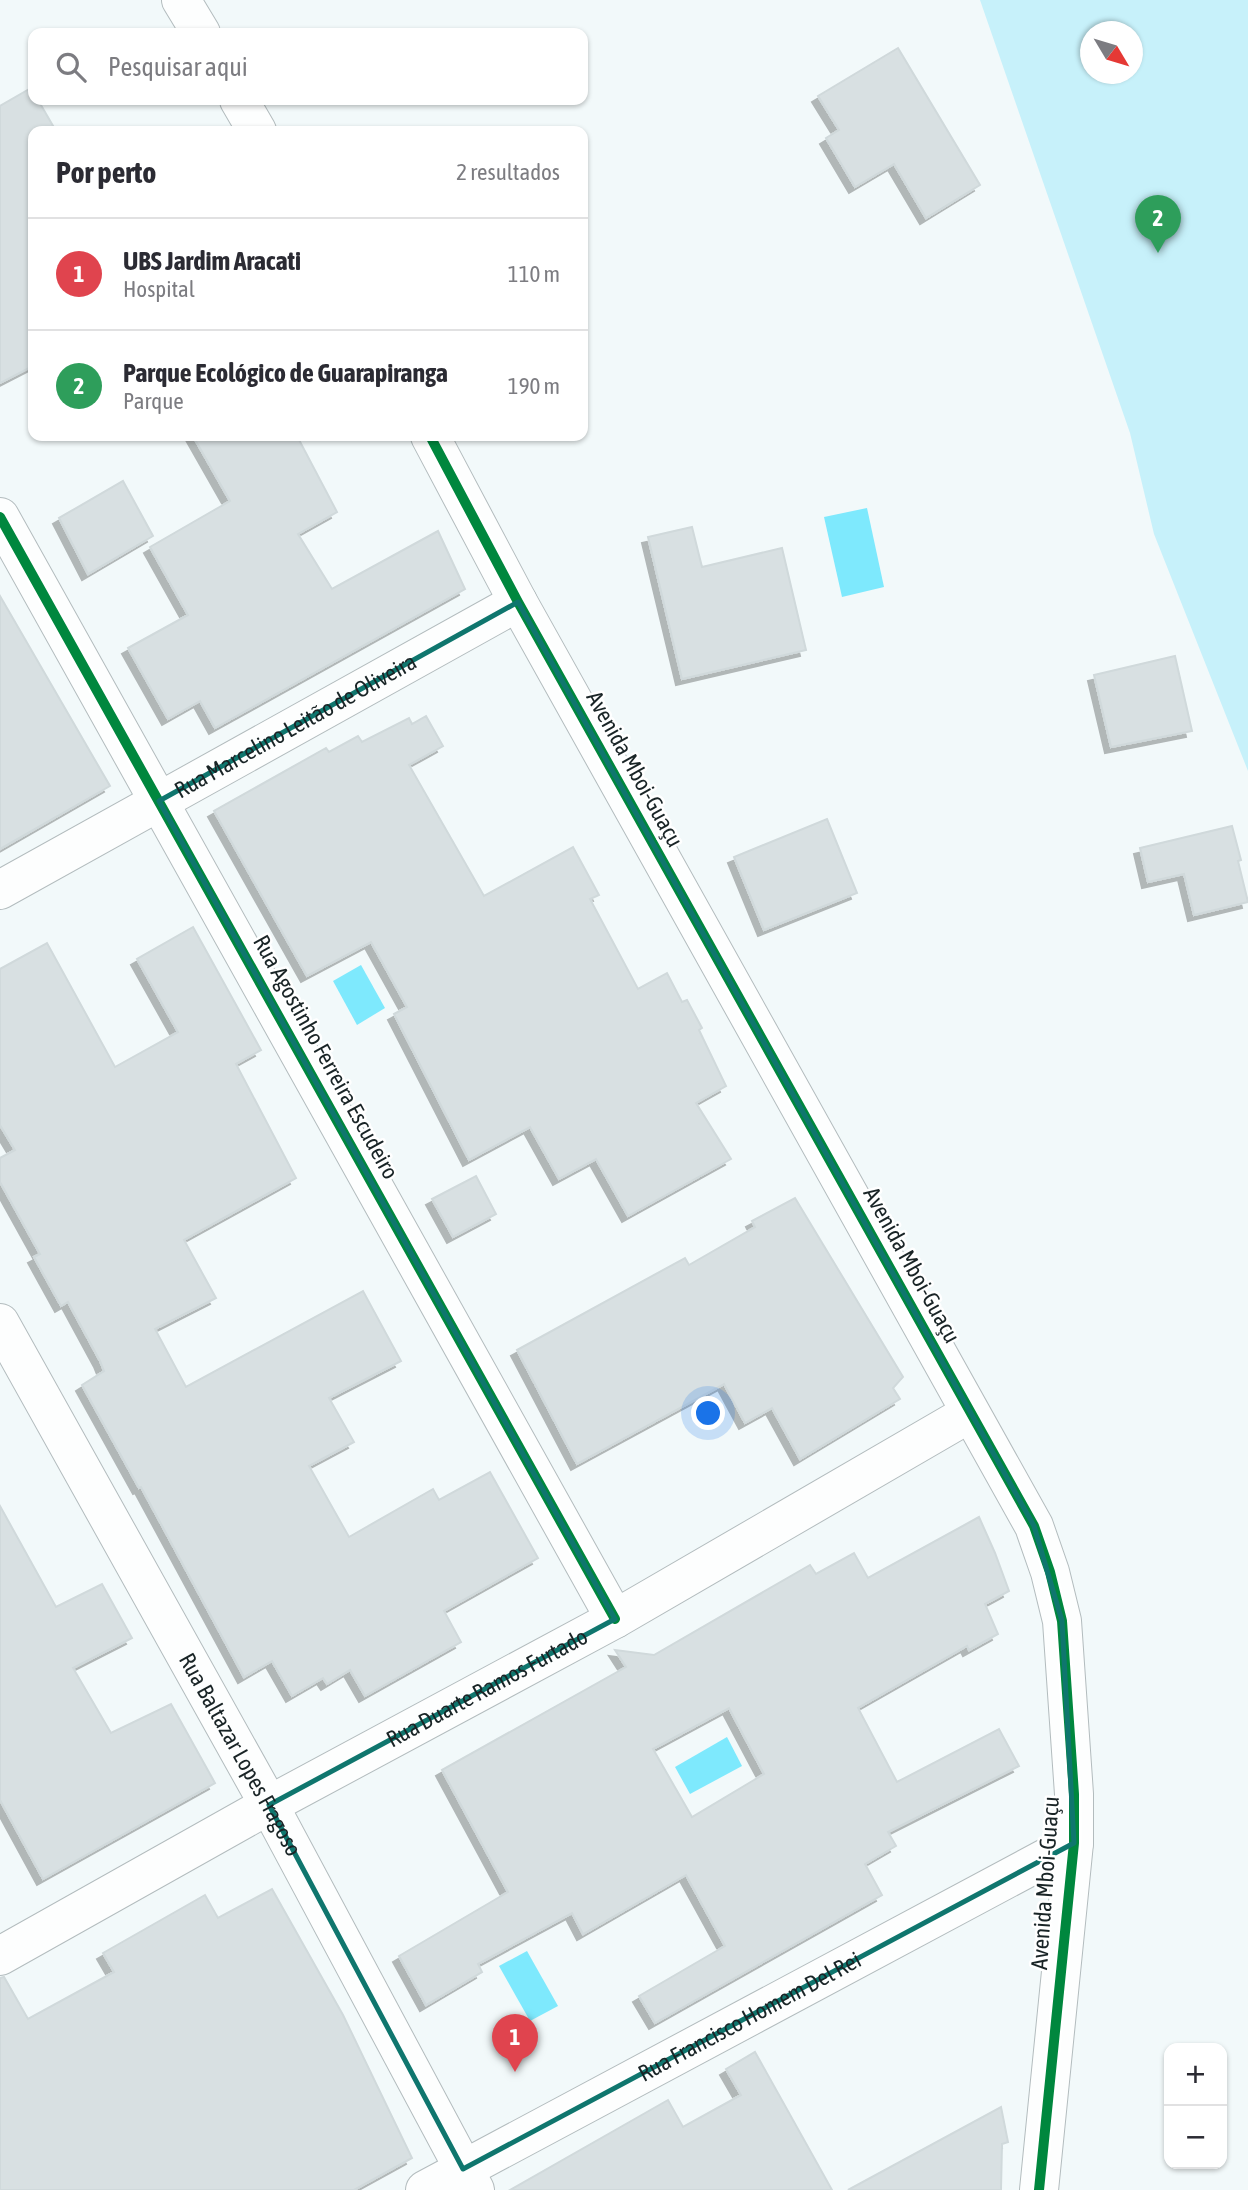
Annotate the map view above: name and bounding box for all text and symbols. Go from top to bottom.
north arrow [1080,21,1143,84]
search box [28,28,588,105]
icon: search [52,48,90,86]
text: Pesquisar aqui [108,52,248,82]
text: Por perto [56,155,156,189]
text: 2 resultados [456,159,560,185]
pin: 2 [1135,195,1181,253]
text: UBS Jardim Aracati [123,246,301,276]
text: 1 [74,261,84,287]
text: 110 m [508,261,560,287]
text: Hospital [123,276,195,302]
text: Parque Ecológico de Guarapiranga [123,358,448,388]
text: 2 [74,373,84,399]
text: 190 m [508,373,560,399]
text: Parque [123,388,184,414]
street label: Rua Marcelino Leitão de Oliveira [170,648,421,803]
street label: Avenida Mboi-Guaçu [581,687,689,851]
street label: Rua Agostinho Ferreira Escudeiro [248,931,404,1183]
street label: Avenida Mboi-Guaçu [858,1183,966,1347]
your location [691,1396,725,1430]
street label: Rua Duarte Ramos Furtado [382,1623,592,1752]
street label: Rua Baltazar Lopes Fragoso [174,1649,307,1860]
street label: Avenida Mboi-Guaçu [1026,1795,1064,1971]
street label: Rua Francisco Homem Del Rei [634,1946,865,2087]
pin: 1 [492,2014,538,2072]
map controls [1164,2043,1227,2169]
button: + [1164,2043,1227,2106]
button: − [1164,2106,1227,2169]

